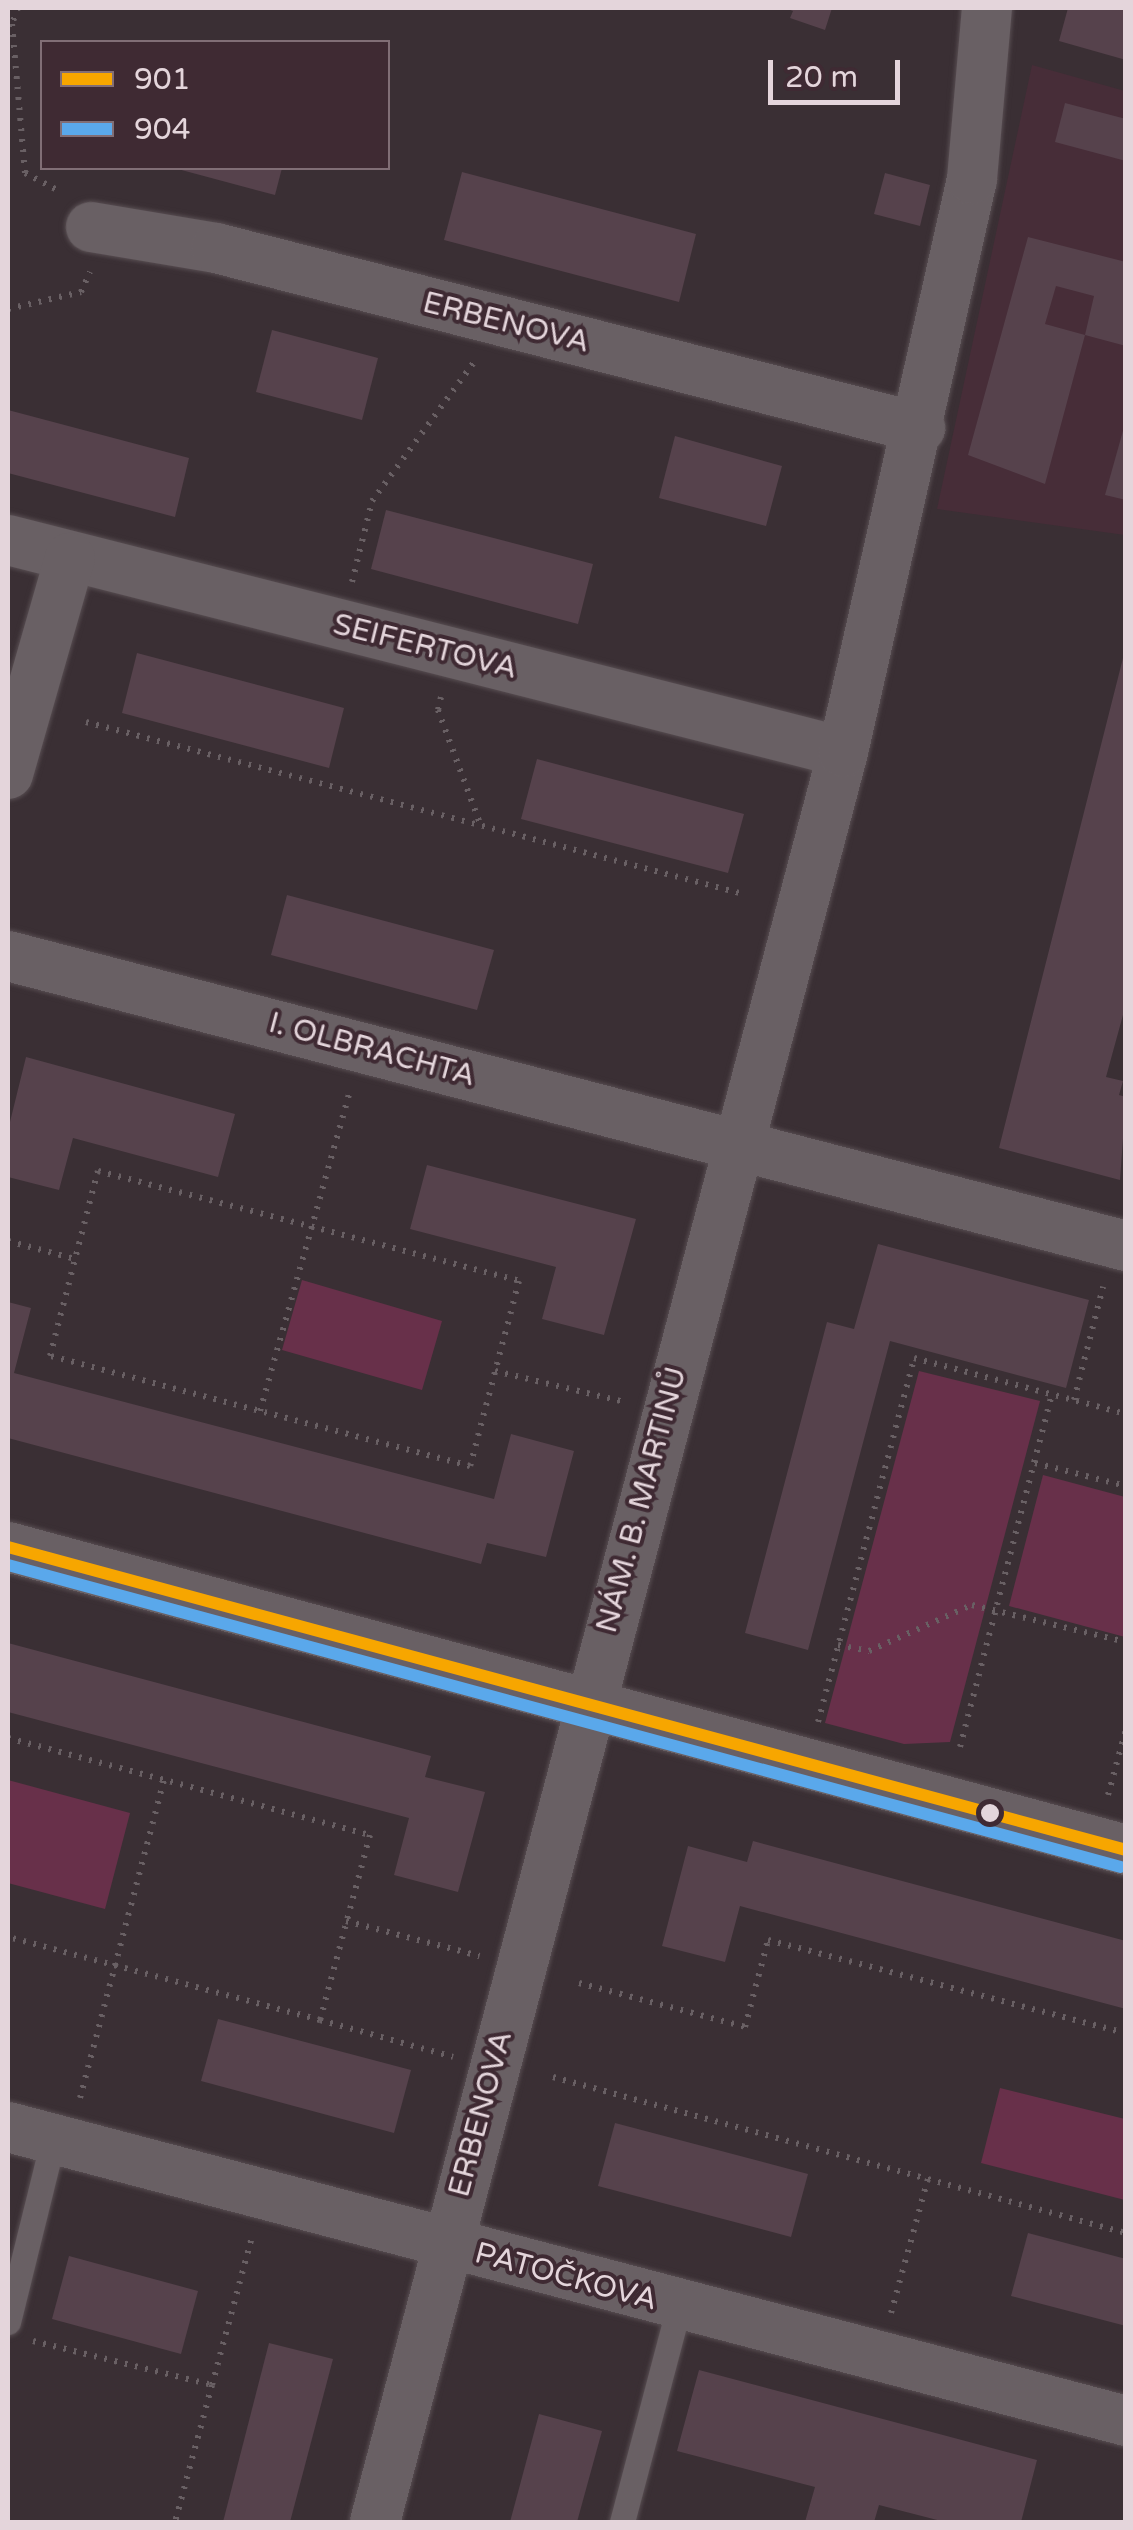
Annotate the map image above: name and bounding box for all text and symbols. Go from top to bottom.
legend [40,40,390,170]
scale bar [773,40,906,102]
text: 20 m [785,59,858,96]
text: 901 [134,61,191,98]
text: 904 [134,111,191,148]
street label: ERBENOVA [419,285,593,361]
street label: SEIFERTOVA [329,607,521,687]
street label: I. OLBRACHTA [265,1005,479,1095]
street label: NÁM. B. MARTINŮ [589,1363,695,1637]
unlabelled marker [980,1803,1000,1823]
street label: ERBENOVA [442,2027,520,2201]
street label: PATOČKOVA [471,2235,661,2319]

